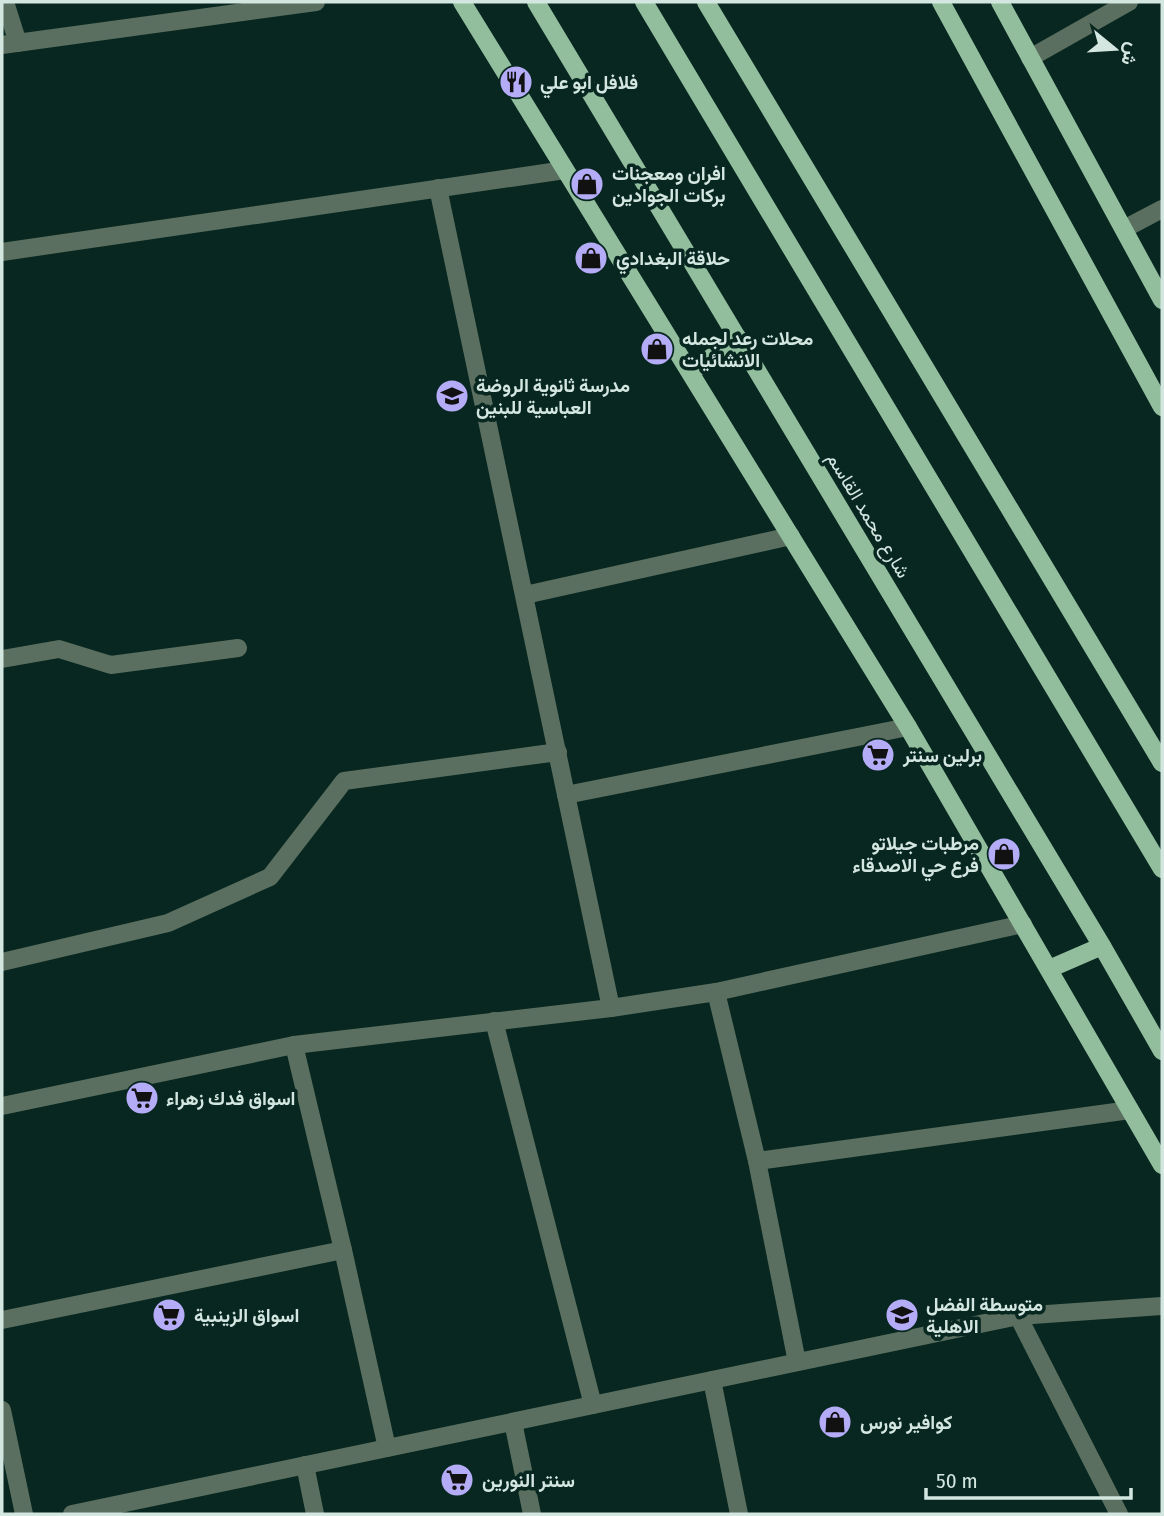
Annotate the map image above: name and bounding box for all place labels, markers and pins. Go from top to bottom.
restaurant icon: فلافل ابو علي [497,63,535,101]
place label: فلافل ابو علي [540,71,638,99]
place label: افران ومعجنات بركات الجوادين [612,162,726,208]
shop icon: افران ومعجنات بركات الجوادين [568,165,606,203]
shop icon: حلاقة البغدادي [572,239,610,277]
place label: حلاقة البغدادي [616,247,730,275]
place label: محلات رعد لجمله الانشائيات [682,327,813,372]
shop icon: محلات رعد لجمله الانشائيات [638,330,676,368]
place label: مدرسة ثانوية الروضة العباسية للبنين [476,374,630,419]
school or university icon: مدرسة ثانوية الروضة العباسية للبنين [433,377,471,415]
supermarket icon: برلين سنتر [859,736,897,774]
place label: برلين سنتر [902,744,982,768]
place label: مرطبات جيلاتو فرع حي الاصدقاء [852,832,979,882]
shop icon: مرطبات جيلاتو فرع حي الاصدقاء [985,835,1023,873]
supermarket icon: اسواق فدك زهراء [123,1079,161,1117]
place label: اسواق فدك زهراء [166,1087,296,1111]
place label: متوسطة الفضل الاهلية [926,1293,1043,1338]
supermarket icon: اسواق الزينبية [150,1296,188,1334]
school or university icon: متوسطة الفضل الاهلية [883,1296,921,1334]
place label: اسواق الزينبية [194,1304,299,1328]
shop icon: كوافير نورس [816,1403,854,1441]
place label: كوافير نورس [860,1411,953,1435]
supermarket icon: سنتر النورين [438,1461,476,1499]
place label: سنتر النورين [482,1469,575,1493]

